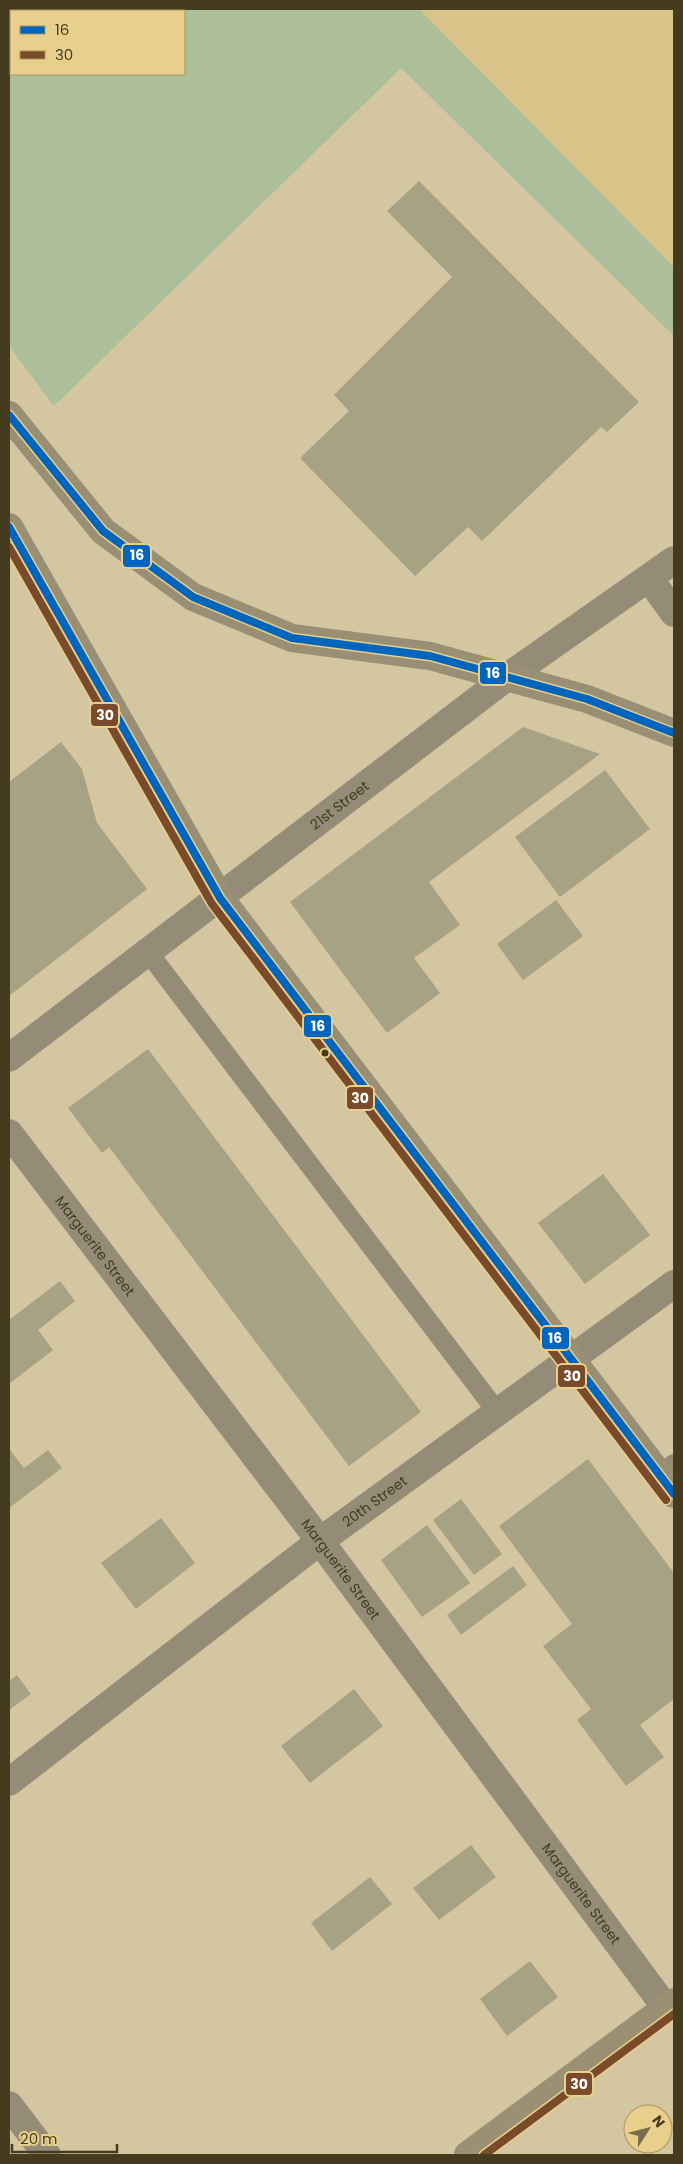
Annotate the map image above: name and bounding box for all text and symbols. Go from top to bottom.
legend [10,10,185,75]
text: 16 [55,19,69,40]
text: 30 [55,44,73,65]
line badge: 16 [122,544,151,568]
text: 16 [130,545,144,565]
line badge: 16 [479,661,507,685]
text: 16 [486,663,500,683]
line badge: 30 [90,703,119,727]
text: 30 [96,705,114,725]
street label: 21st Street [306,776,373,834]
line badge: 16 [303,1014,332,1038]
text: 16 [311,1016,325,1036]
unlabelled marker [320,1048,330,1058]
line badge: 30 [346,1086,374,1110]
text: 30 [351,1088,369,1108]
street label: Marguerite Street [50,1192,140,1300]
line badge: 16 [541,1326,570,1350]
text: 16 [548,1328,562,1348]
line badge: 30 [557,1364,586,1388]
text: 30 [563,1366,581,1386]
street label: 20th Street [338,1471,411,1532]
street label: Marguerite Street [297,1515,385,1624]
street label: Marguerite Street [537,1839,625,1948]
line badge: 30 [565,2072,593,2096]
text: 30 [570,2074,588,2094]
north arrow [623,2104,673,2154]
text: N [647,2111,670,2131]
scale bar [12,2122,118,2154]
text: 20 m [20,2128,58,2149]

